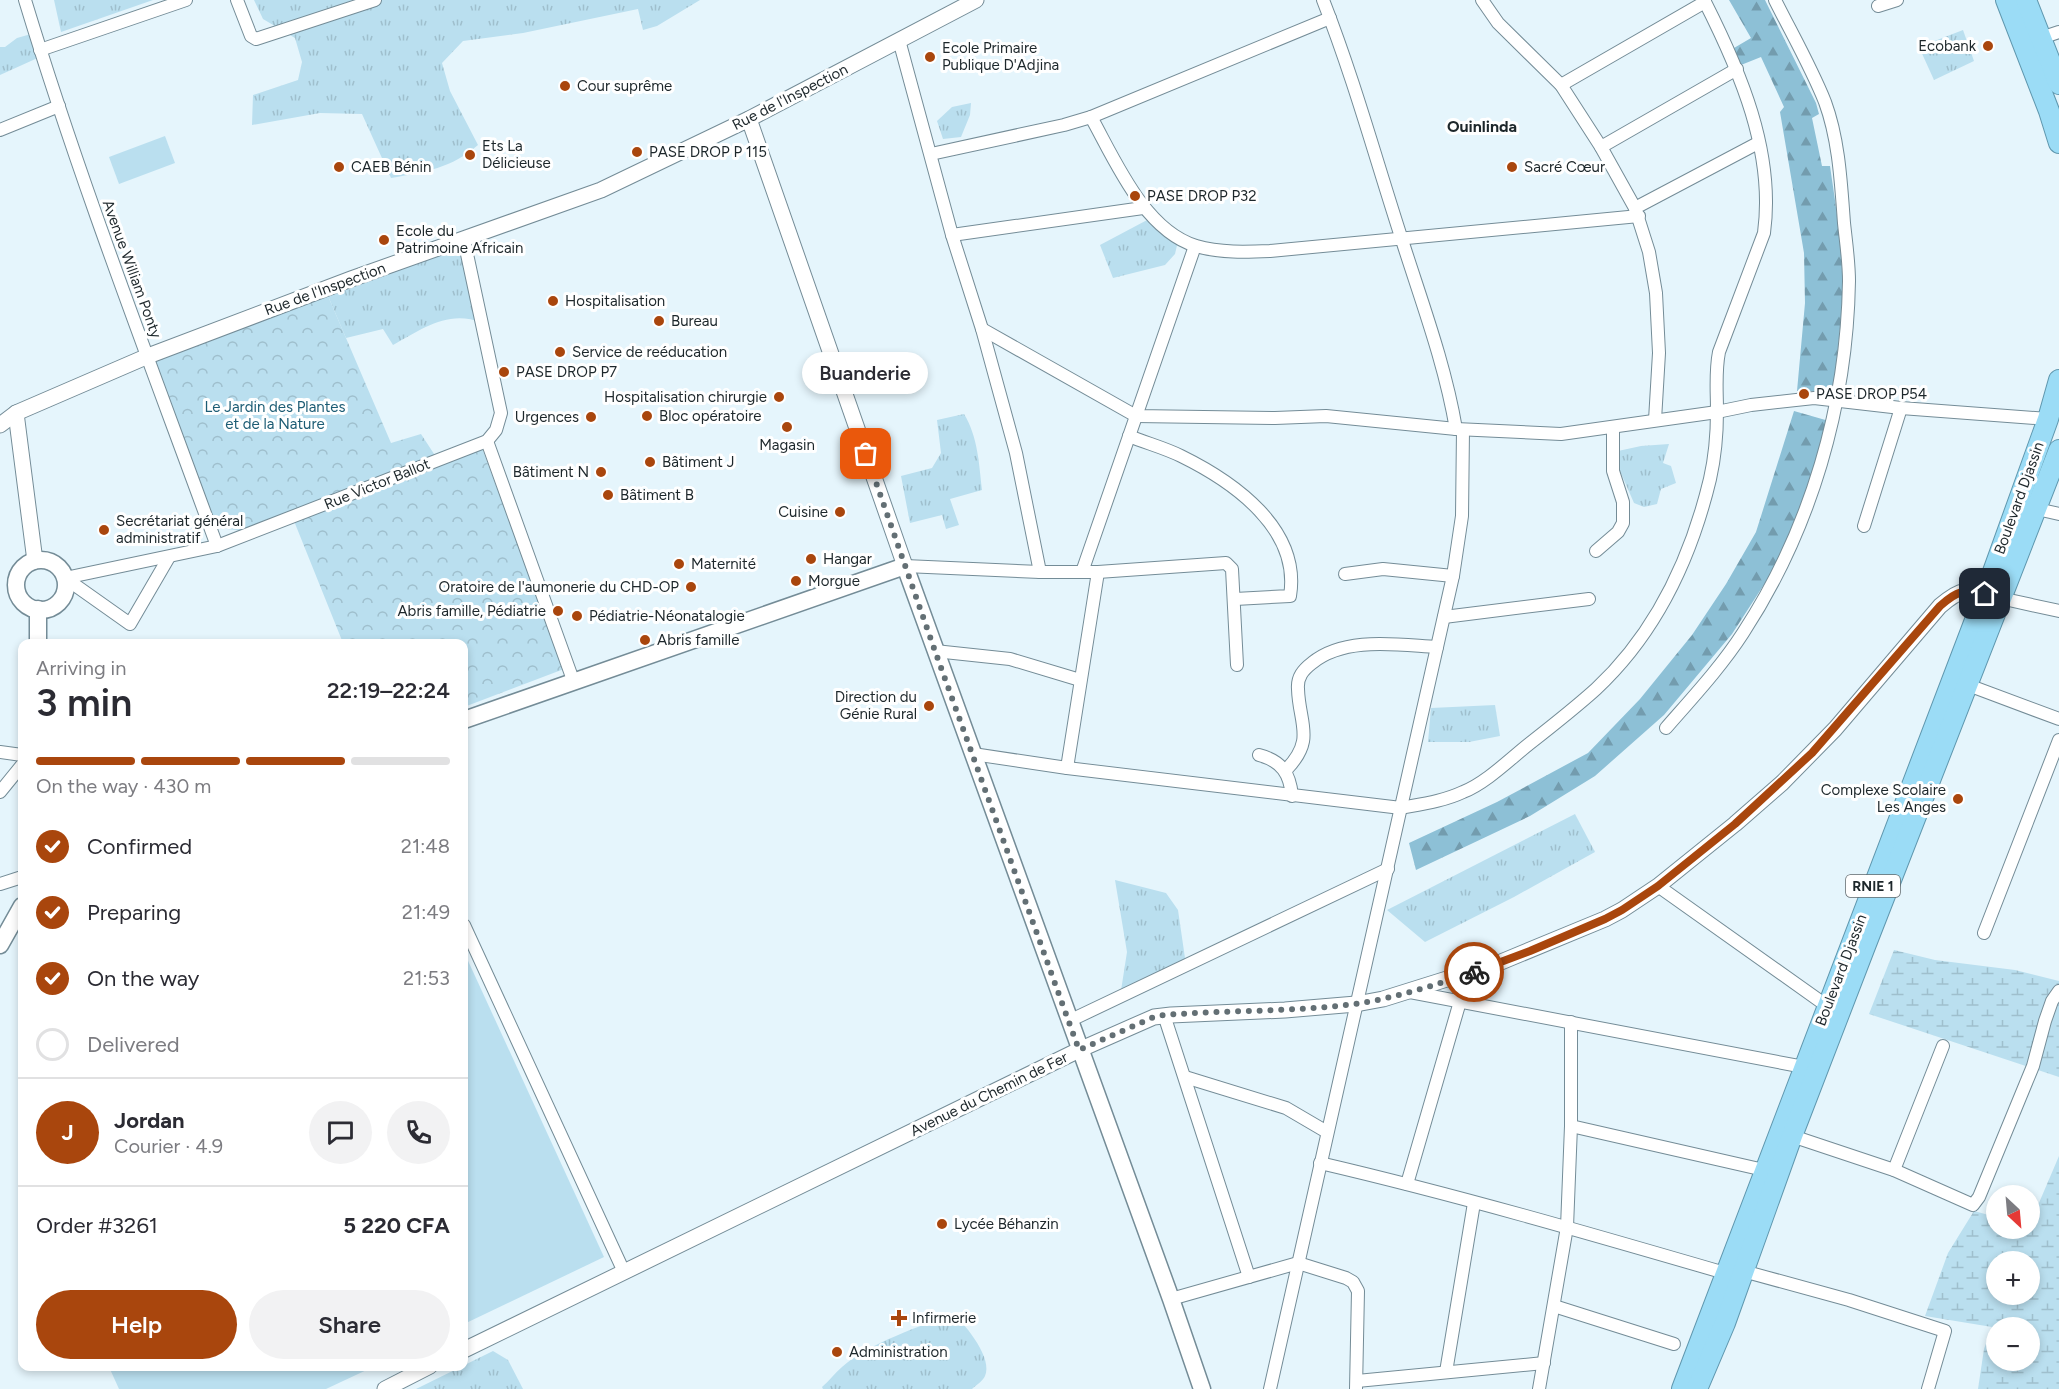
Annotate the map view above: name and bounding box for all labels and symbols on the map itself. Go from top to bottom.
place label: Ecobank [1918,37,1977,55]
place label: Ecole Primaire Publique D'Adjina [942,39,1059,74]
marker: Ecobank [1981,39,1995,53]
marker: Ecole Primaire Publique D'Adjina [923,50,937,64]
street label: Rue de l'Inspection [729,60,851,134]
place label: Cour suprême [577,77,672,95]
marker: Cour suprême [558,79,572,93]
district label: Ouinlinda [1447,117,1517,136]
place label: Ets La Délicieuse [482,137,551,172]
place label: PASE DROP P 115 [649,143,767,161]
marker: PASE DROP P 115 [630,145,644,159]
marker: Ets La Délicieuse [463,148,477,162]
place label: CAEB Bénin [351,158,431,176]
place label: Sacré Cœur [1524,158,1605,176]
marker: CAEB Bénin [332,160,346,174]
marker: Sacré Cœur [1505,160,1519,174]
place label: PASE DROP P32 [1147,187,1257,205]
marker: PASE DROP P32 [1128,189,1142,203]
street label: Avenue William Ponty [99,197,165,341]
place label: Ecole du Patrimoine Africain [396,222,523,257]
marker: Ecole du Patrimoine Africain [377,233,391,247]
street label: Rue de l'Inspection [262,259,388,319]
place label: Hospitalisation [565,292,665,310]
marker: Hospitalisation [546,294,560,308]
place label: Bureau [671,312,718,330]
marker: Bureau [652,314,666,328]
place label: Service de reéducation [572,343,727,361]
marker: Service de reéducation [553,345,567,359]
callout: Buanderie [803,352,929,394]
place label: PASE DROP P7 [516,363,617,381]
marker: PASE DROP P7 [497,365,511,379]
place label: PASE DROP P54 [1816,385,1927,403]
marker: PASE DROP P54 [1797,387,1811,401]
place label: Hospitalisation chirurgie [604,388,767,406]
marker: Hospitalisation chirurgie [772,390,786,404]
park label: Le Jardin des Plantes et de la Nature [205,398,345,433]
place label: Bloc opératoire [659,407,762,425]
place label: Urgences [515,408,579,426]
marker: Bloc opératoire [640,409,654,423]
marker: Urgences [584,410,598,424]
marker: Magasin [780,420,794,434]
pin [840,428,891,479]
place label: Magasin [759,436,815,454]
street label: Boulevard Djassin [1990,439,2048,557]
place label: Bâtiment J [662,453,734,471]
street label: Rue Victor Ballot [321,454,433,513]
marker: Bâtiment J [643,455,657,469]
place label: Bâtiment N [513,463,589,481]
marker: Bâtiment N [594,465,608,479]
place label: Bâtiment B [620,486,694,504]
marker: Bâtiment B [601,488,615,502]
place label: Cuisine [778,503,828,521]
marker: Cuisine [833,505,847,519]
place label: Secrétariat général administratif [116,512,243,547]
marker: Secrétariat général administratif [97,523,111,537]
place label: Hangar [823,550,872,568]
marker: Hangar [804,552,818,566]
place label: Maternité [691,555,756,573]
marker: Maternité [672,557,686,571]
pin [1959,568,2010,619]
place label: Morgue [808,572,860,590]
marker: Morgue [789,574,803,588]
place label: Oratoire de l'aumonerie du CHD-OP [439,578,679,596]
marker: Oratoire de l'aumonerie du CHD-OP [684,580,698,594]
place label: Abris famille, Pédiatrie [397,602,546,620]
marker: Abris famille, Pédiatrie [551,604,565,618]
place label: Pédiatrie-Néonatalogie [589,607,745,625]
marker: Pédiatrie-Néonatalogie [570,609,584,623]
place label: Abris famille [657,631,739,649]
marker: Abris famille [638,633,652,647]
place label: Direction du Génie Rural [835,688,917,723]
marker: Direction du Génie Rural [922,699,936,713]
place label: Complexe Scolaire Les Anges [1821,781,1946,816]
marker: Complexe Scolaire Les Anges [1951,792,1965,806]
road number: RNIE 1 [1846,875,1900,897]
street label: Boulevard Djassin [1811,912,1871,1028]
courier [1444,942,1504,1002]
street label: Avenue du Chemin de Fer [907,1048,1071,1140]
north arrow [1986,1185,2040,1239]
place label: Lycée Béhanzin [954,1215,1059,1233]
marker: Lycée Béhanzin [935,1217,949,1231]
marker: Infirmerie [890,1309,908,1327]
place label: Infirmerie [912,1309,976,1327]
place label: Administration [849,1343,948,1361]
marker: Administration [830,1345,844,1359]

